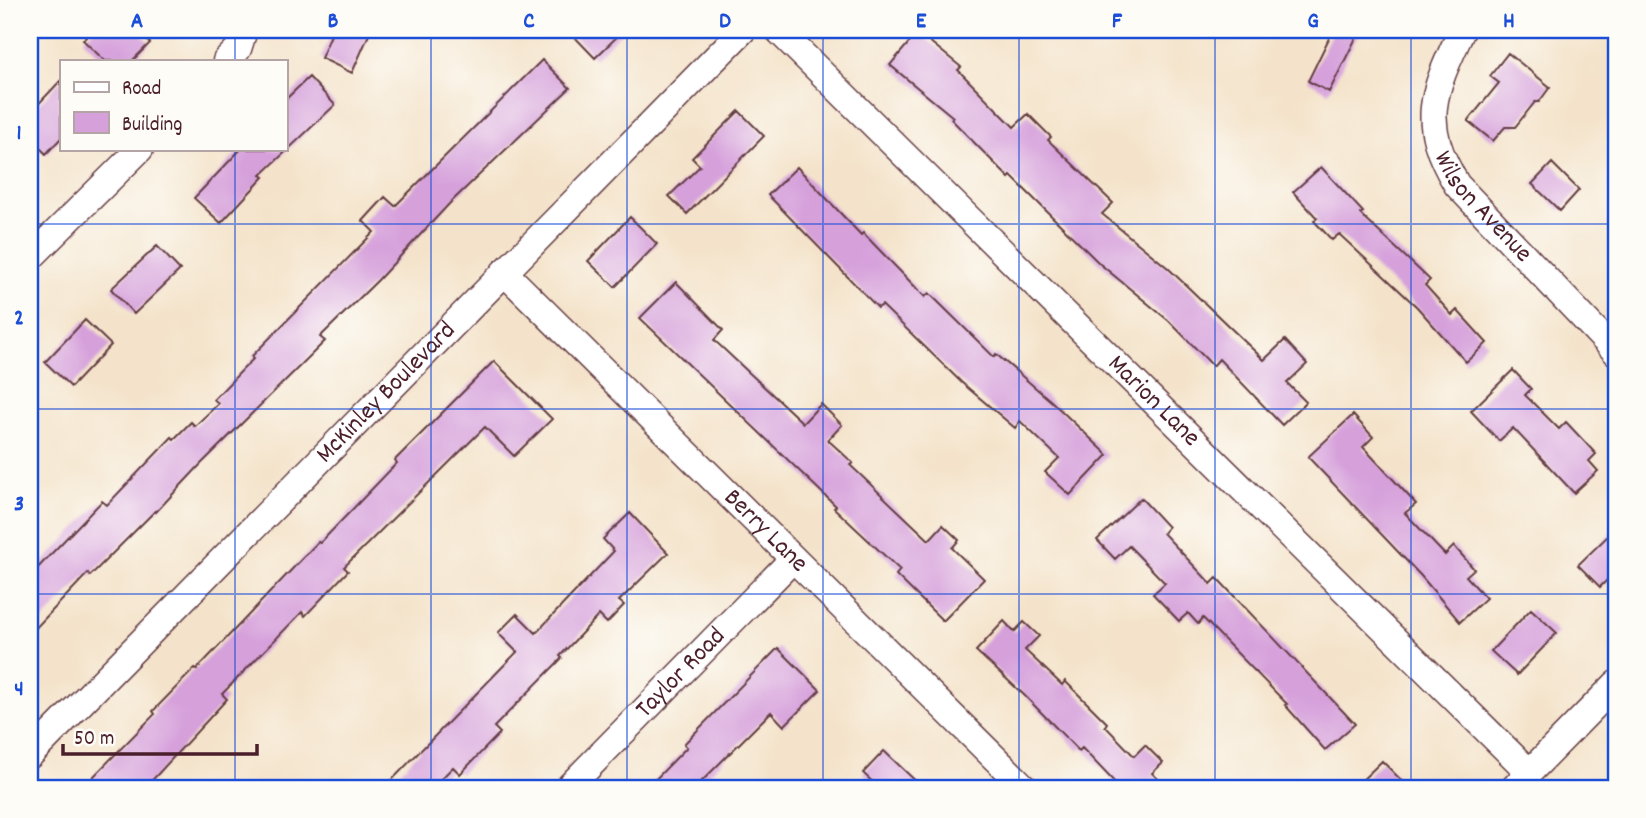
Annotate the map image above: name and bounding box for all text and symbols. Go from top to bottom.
text: A [131,6,143,39]
text: B [328,6,339,39]
text: C [523,6,535,39]
text: D [719,6,731,39]
text: E [916,6,927,39]
text: F [1112,6,1123,39]
text: G [1307,6,1319,39]
text: H [1503,6,1515,39]
legend [60,60,287,150]
text: Road [122,75,161,105]
text: Building [122,111,182,141]
text: 1 [16,118,22,151]
street label: Wilson Avenue [1424,145,1540,271]
text: 2 [14,303,24,336]
street label: McKinley Boulevard [308,313,465,472]
street label: Marion Lane [1099,347,1208,456]
street label: Berry Lane [715,481,816,581]
text: 3 [14,489,24,522]
street label: Taylor Road [627,619,734,727]
text: 4 [14,674,24,707]
scale bar [63,713,257,757]
text: 50 m [74,725,114,755]

